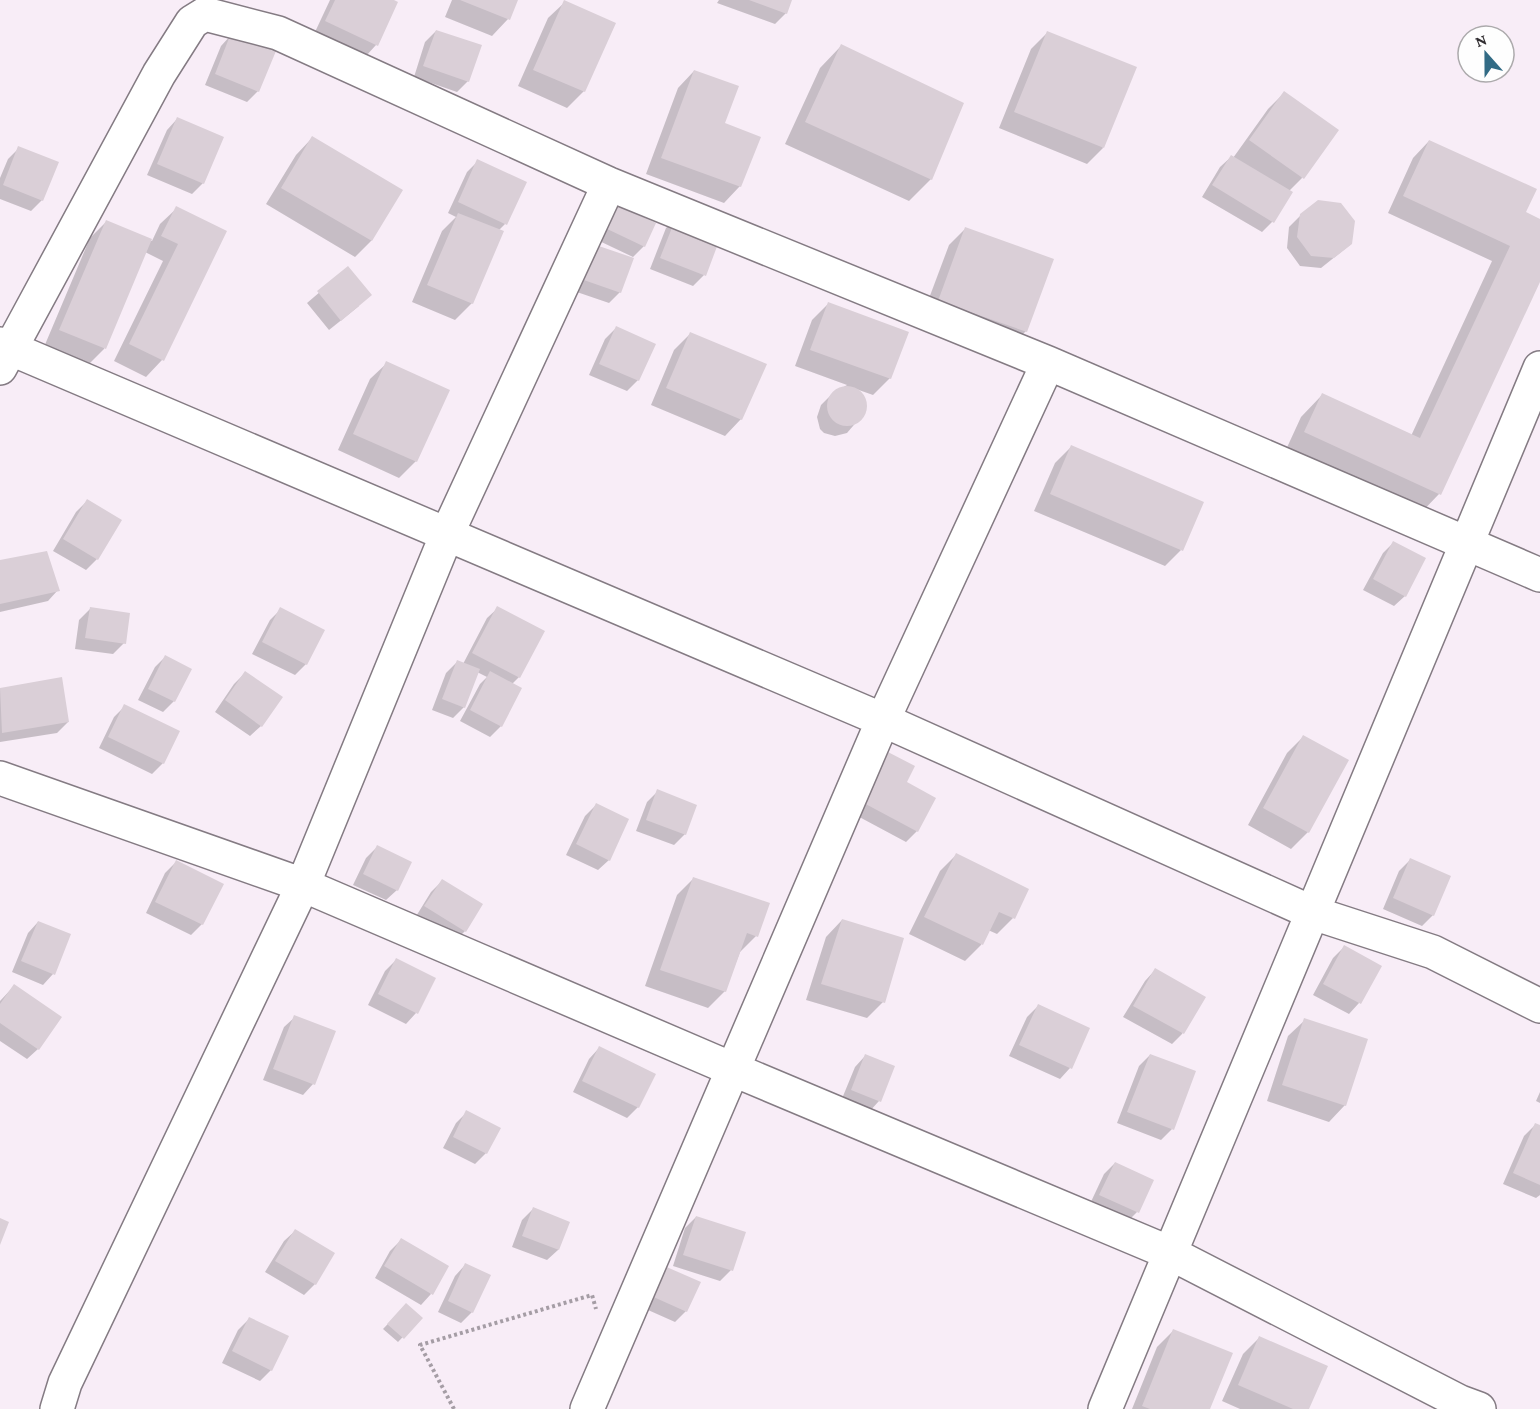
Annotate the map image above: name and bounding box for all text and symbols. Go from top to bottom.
north arrow [1456,24,1516,84]
text: N [1473,31,1489,50]

